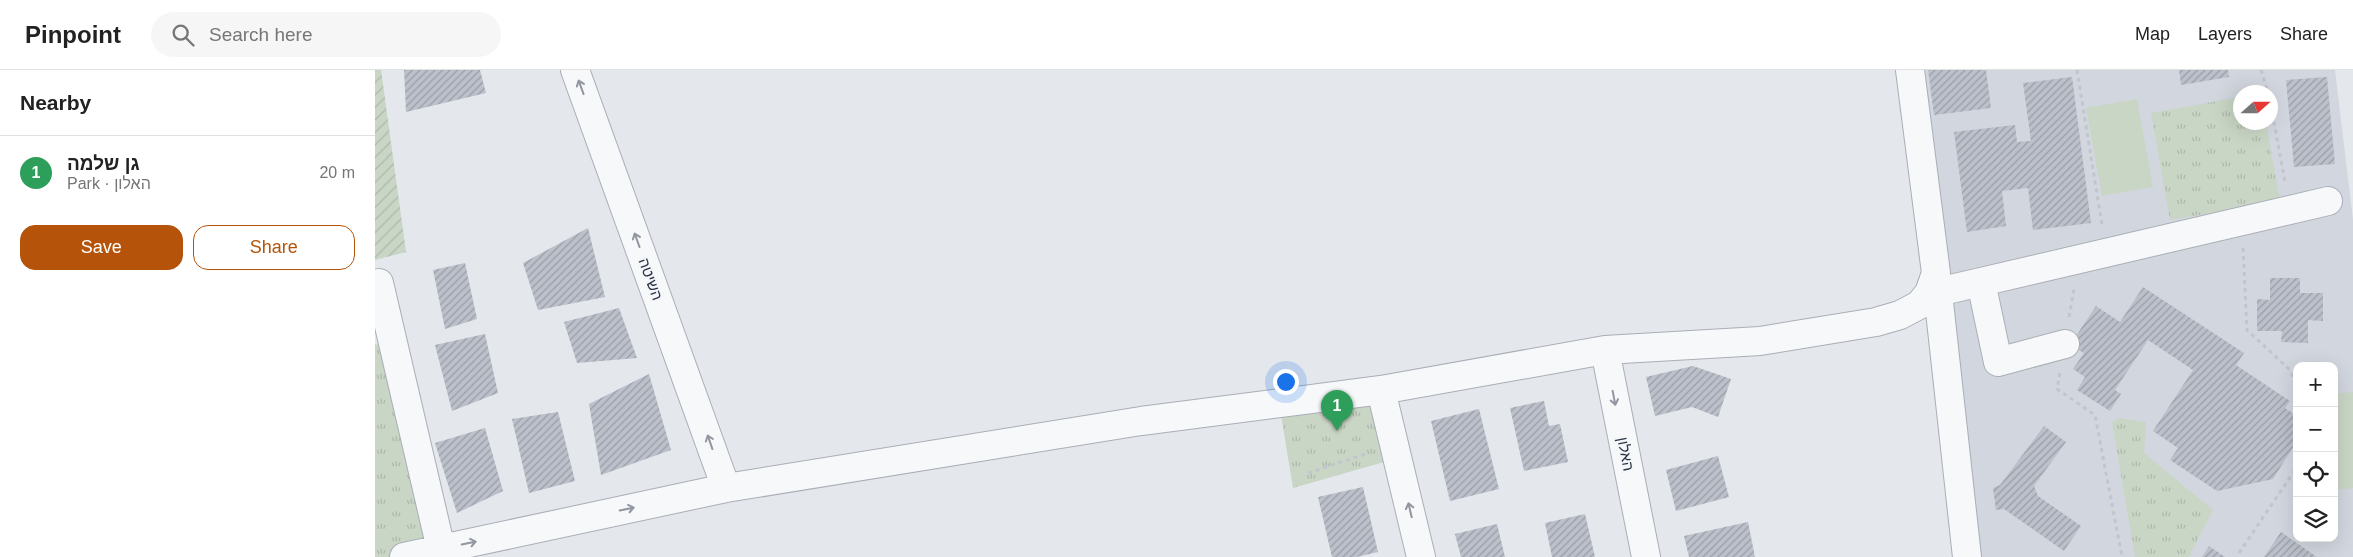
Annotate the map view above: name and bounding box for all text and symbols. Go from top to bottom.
search box [151,12,501,57]
text: Pinpoint [25,21,121,48]
icon: search [169,21,197,49]
text: Search here [209,24,313,45]
text: Map [2135,24,2170,44]
text: Layers [2198,24,2252,44]
text: Share [2280,24,2328,44]
one-way arrow [576,80,585,96]
north arrow [2233,85,2278,130]
text: Nearby [20,91,91,114]
text: גן שלמה [67,153,140,174]
text: 1 [32,164,40,181]
text: 20 m [319,164,355,181]
text: Park · האלון [67,175,151,192]
button: Save [20,225,183,270]
button: Share [193,225,355,270]
one-way arrow [632,233,641,248]
street label: השיטה [636,256,666,302]
map controls [2293,362,2338,542]
button: + [2293,362,2338,407]
your location [1273,369,1299,395]
pin: 1 [1321,390,1353,431]
one-way arrow [1610,390,1620,406]
button: − [2293,407,2338,452]
one-way arrow [705,435,714,450]
street label: האלון [1614,436,1638,472]
button: locate [2293,452,2338,497]
button: layers [2293,497,2338,542]
one-way arrow [1405,502,1414,518]
one-way arrow [619,504,635,513]
one-way arrow [460,538,476,547]

